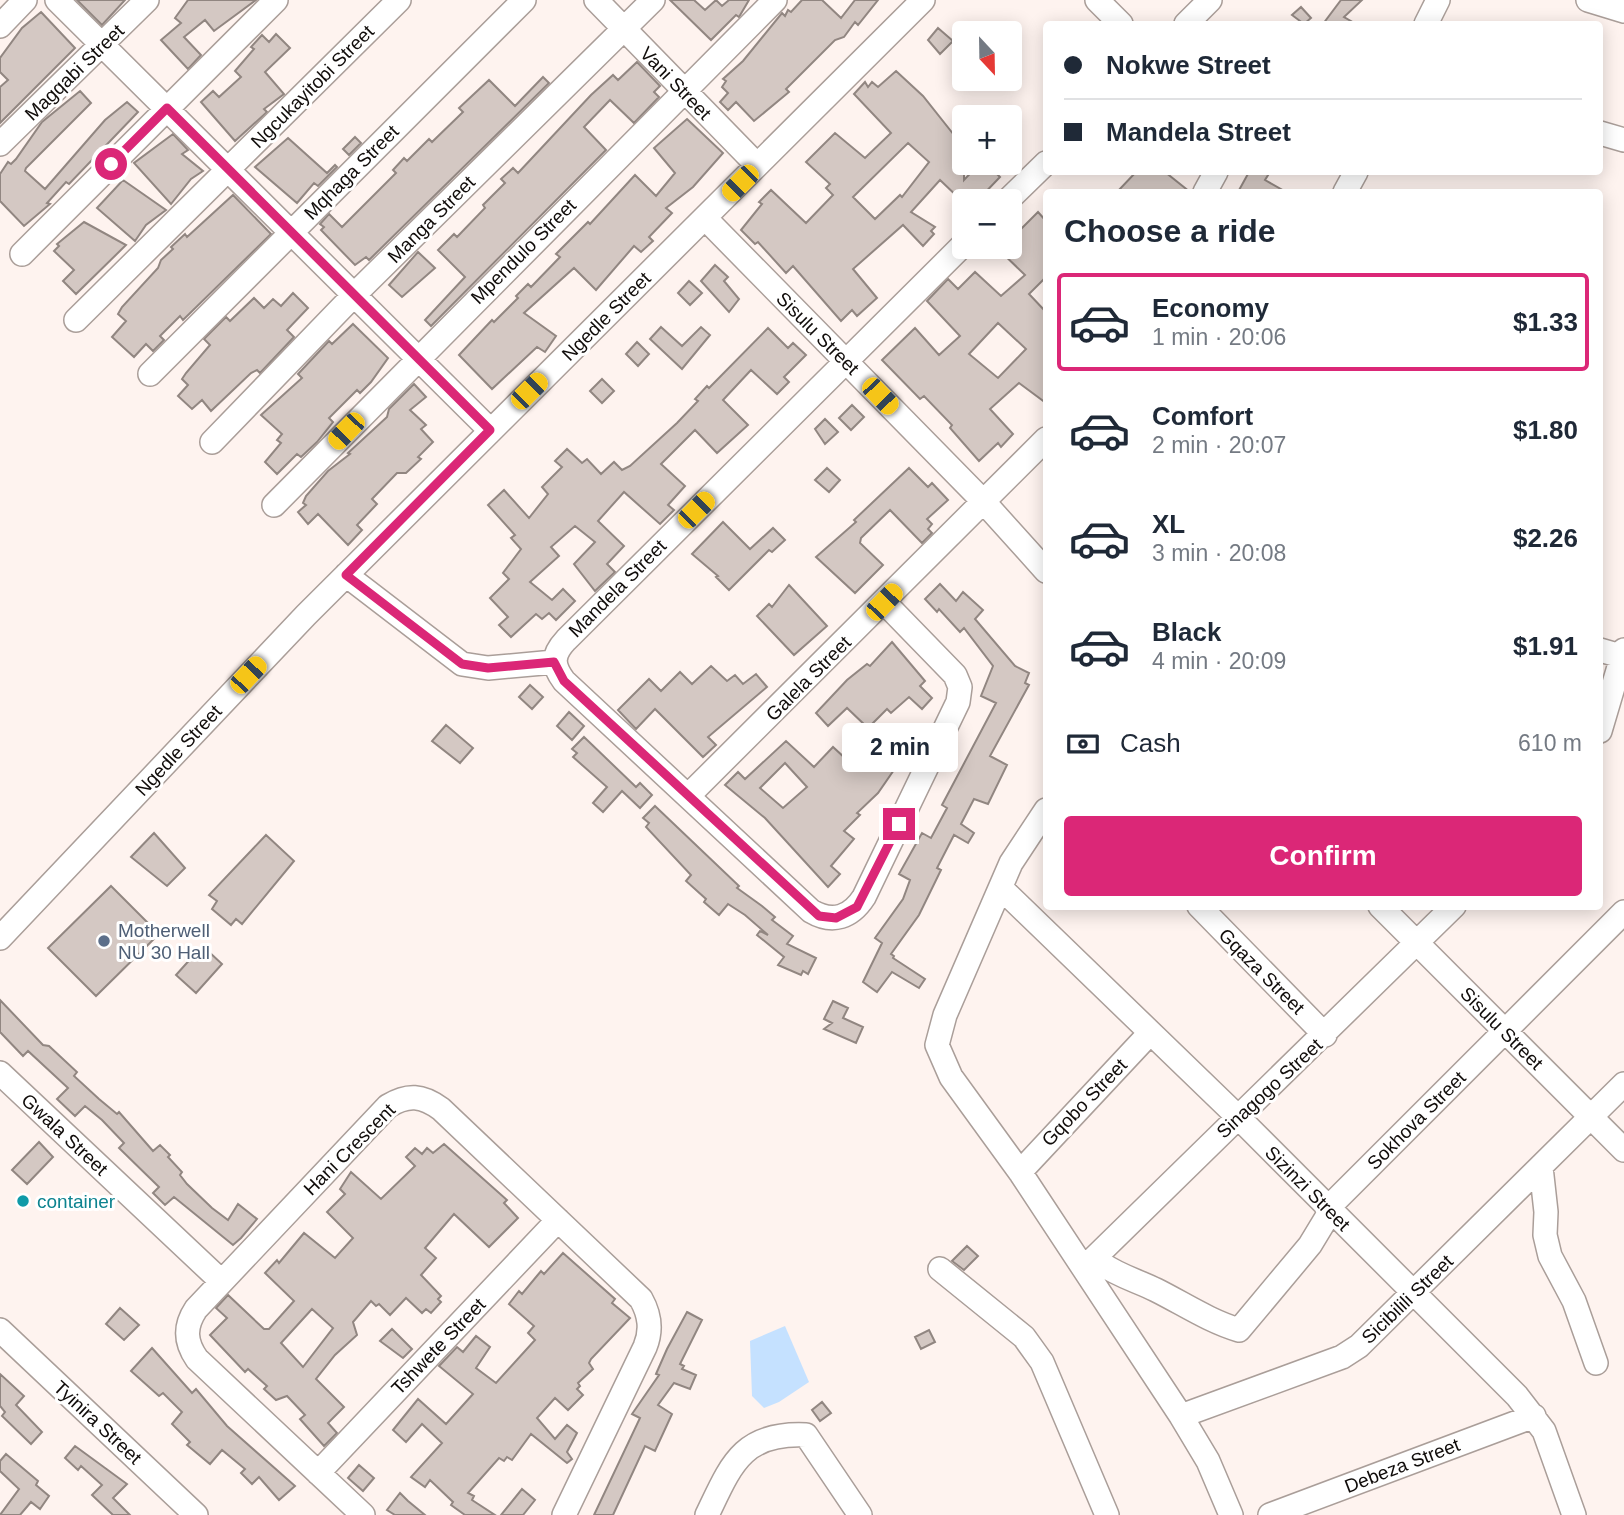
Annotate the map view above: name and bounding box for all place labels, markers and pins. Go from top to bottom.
place label: Motherwell NU 30 Hall [118,920,210,963]
marker: Motherwell NU 30 Hall [96,933,112,949]
place label: container [37,1191,116,1212]
marker: container [15,1193,31,1209]

